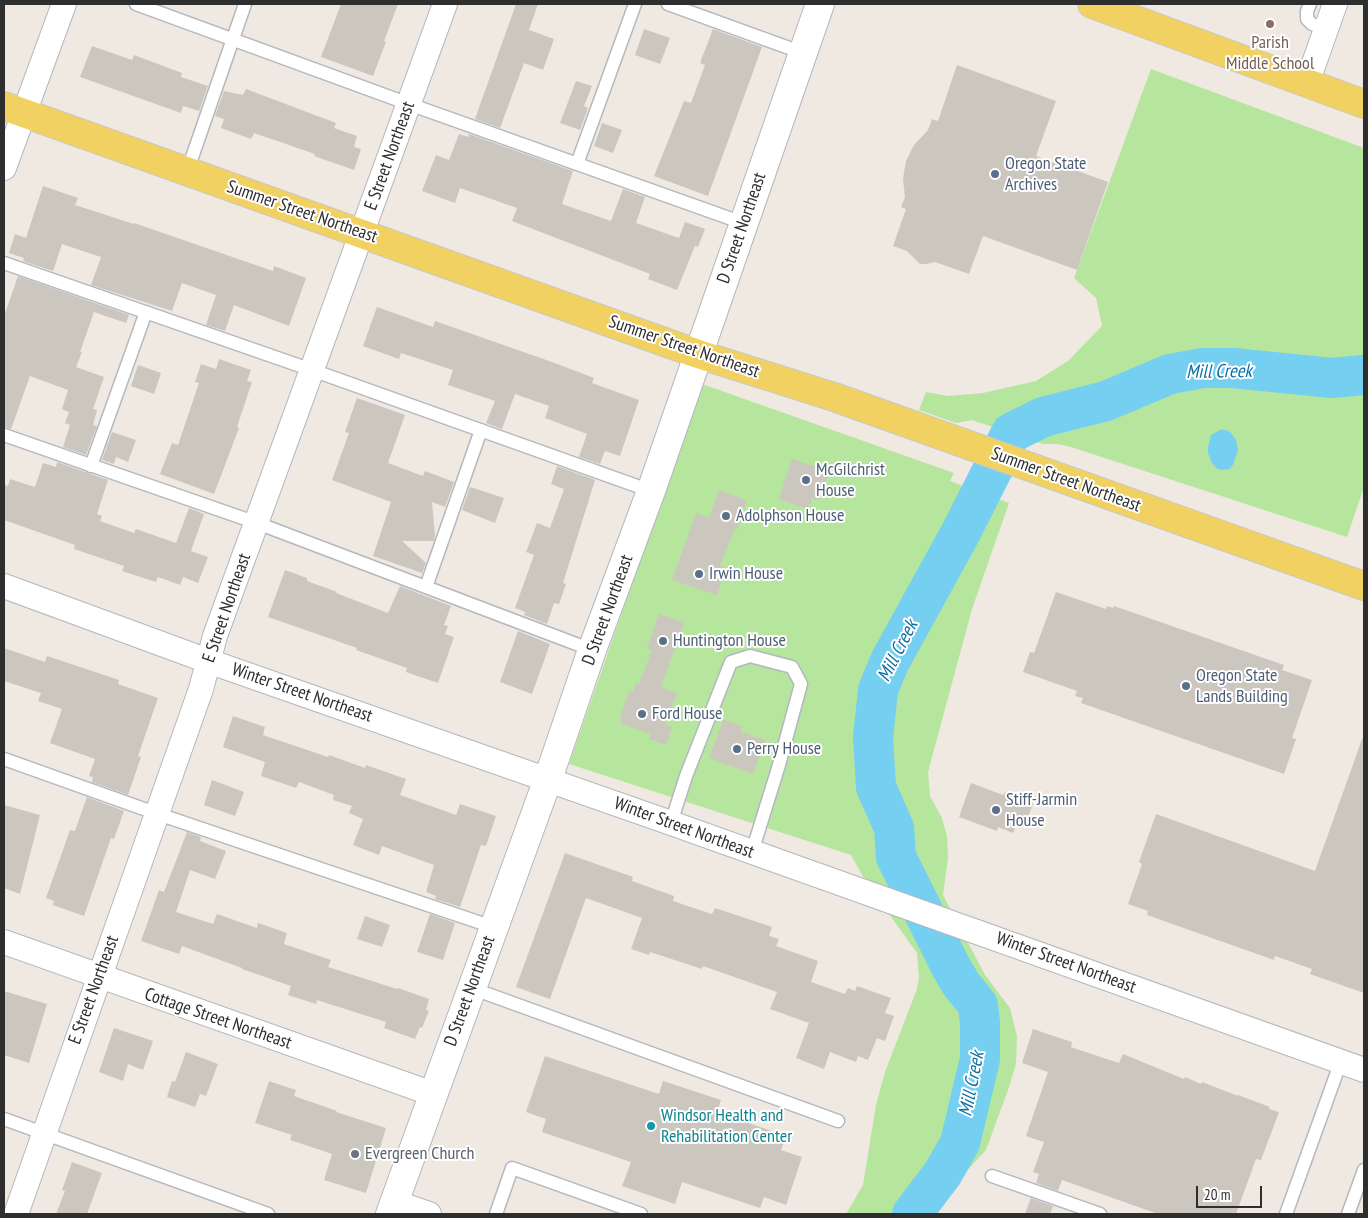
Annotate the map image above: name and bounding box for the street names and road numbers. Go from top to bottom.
street label: E Street Northeast [360,99,420,213]
street label: D Street Northeast [713,170,771,286]
street label: Summer Street Northeast [224,176,380,248]
street label: Summer Street Northeast [606,311,762,383]
street label: Summer Street Northeast [988,443,1144,517]
street label: E Street Northeast [198,551,256,665]
street label: D Street Northeast [578,552,638,668]
street label: Winter Street Northeast [229,659,375,727]
street label: Winter Street Northeast [611,793,757,863]
street label: Winter Street Northeast [993,928,1139,998]
street label: E Street Northeast [64,933,124,1047]
street label: D Street Northeast [440,933,500,1049]
street label: Cottage Street Northeast [142,984,294,1054]

